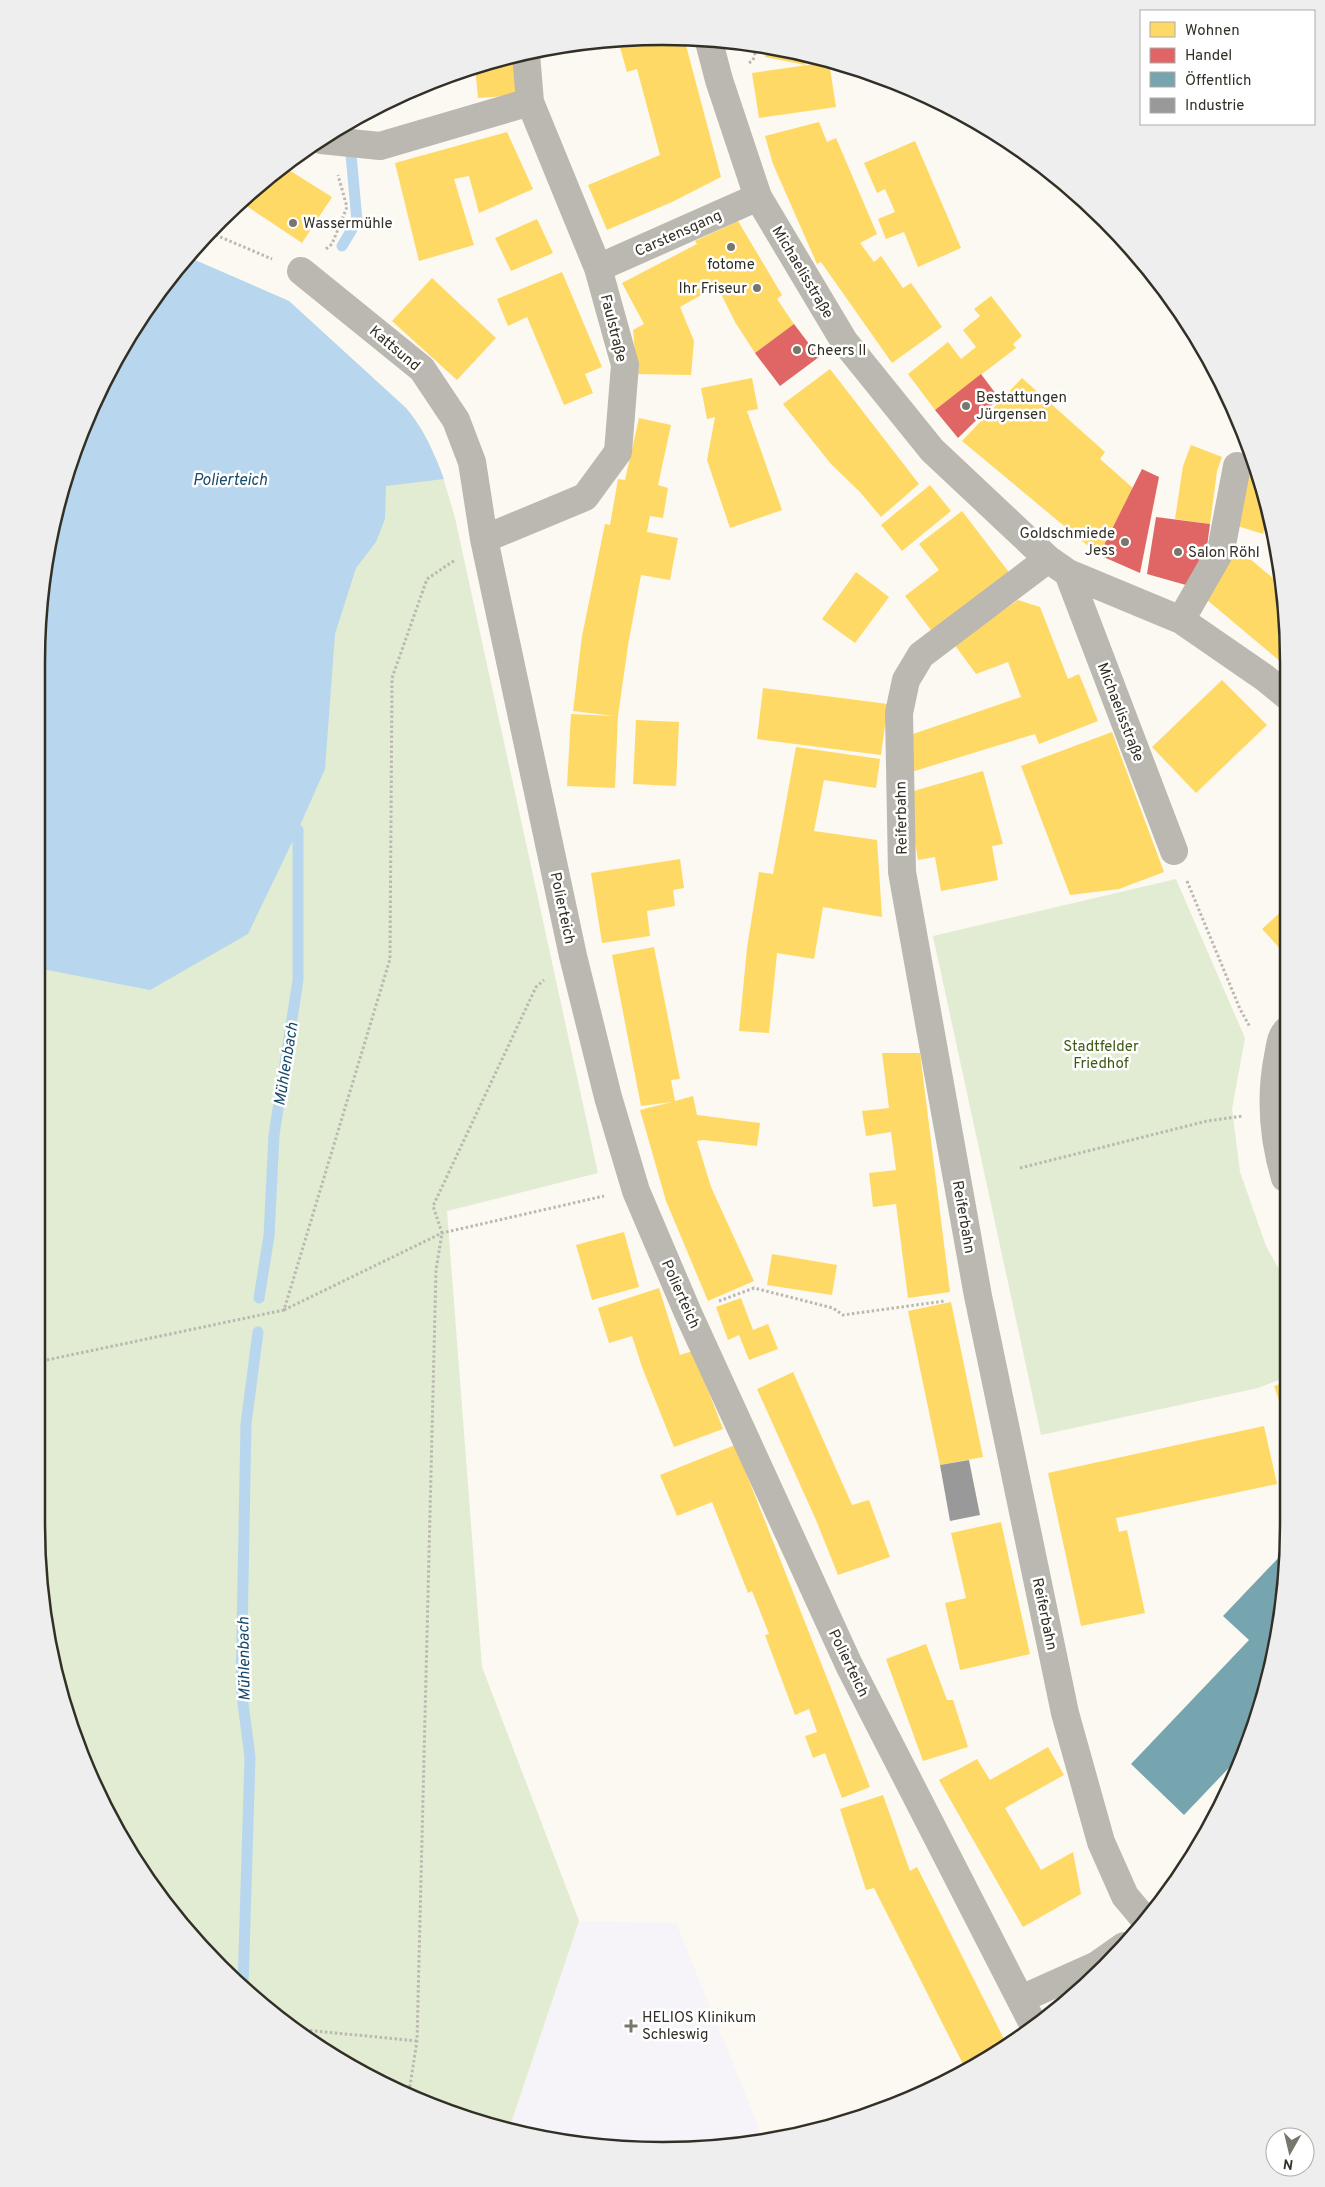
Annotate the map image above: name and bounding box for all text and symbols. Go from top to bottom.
legend [1140,10,1315,125]
text: Wohnen [1185,22,1240,41]
text: Handel [1185,47,1232,66]
text: Öffentlich [1185,71,1252,91]
text: Industrie [1185,97,1244,116]
street label: Carstensgang [632,207,725,262]
place label: Wassermühle [303,215,393,234]
marker: Wassermühle [287,217,299,229]
street label: Michaelisstraße [767,223,837,322]
marker: fotome [725,241,737,253]
place label: fotome [707,256,755,275]
place label: Ihr Friseur [679,280,747,299]
marker: Ihr Friseur [751,282,763,294]
street label: Faulstraße [595,292,630,364]
street label: Kattsund [365,322,423,376]
place label: Cheers II [807,342,867,361]
marker: Cheers II [791,344,803,356]
place label: Bestattungen Jürgensen [976,389,1067,425]
marker: Bestattungen Jürgensen [960,400,972,412]
water label: Polierteich [193,471,267,491]
place label: Goldschmiede Jess [1020,525,1115,561]
marker: Goldschmiede Jess [1119,536,1131,548]
place label: Salon Röhl [1188,544,1260,563]
marker: Salon Röhl [1172,546,1184,558]
street label: Michaelisstraße [1092,660,1147,765]
street label: Reiferbahn [892,781,913,855]
street label: Polierteich [545,871,578,946]
water label: Mühlenbach [271,1021,303,1108]
park label: Stadtfelder Friedhof [1063,1038,1139,1074]
street label: Reiferbahn [947,1179,978,1255]
street label: Polierteich [656,1257,703,1332]
street label: Reiferbahn [1027,1576,1060,1652]
water label: Mühlenbach [234,1616,256,1701]
street label: Polierteich [823,1627,872,1701]
place label: HELIOS Klinikum Schleswig [642,2009,756,2045]
marker: HELIOS Klinikum Schleswig [624,2019,638,2033]
north arrow [1265,2127,1315,2177]
text: N [1282,2154,1295,2173]

